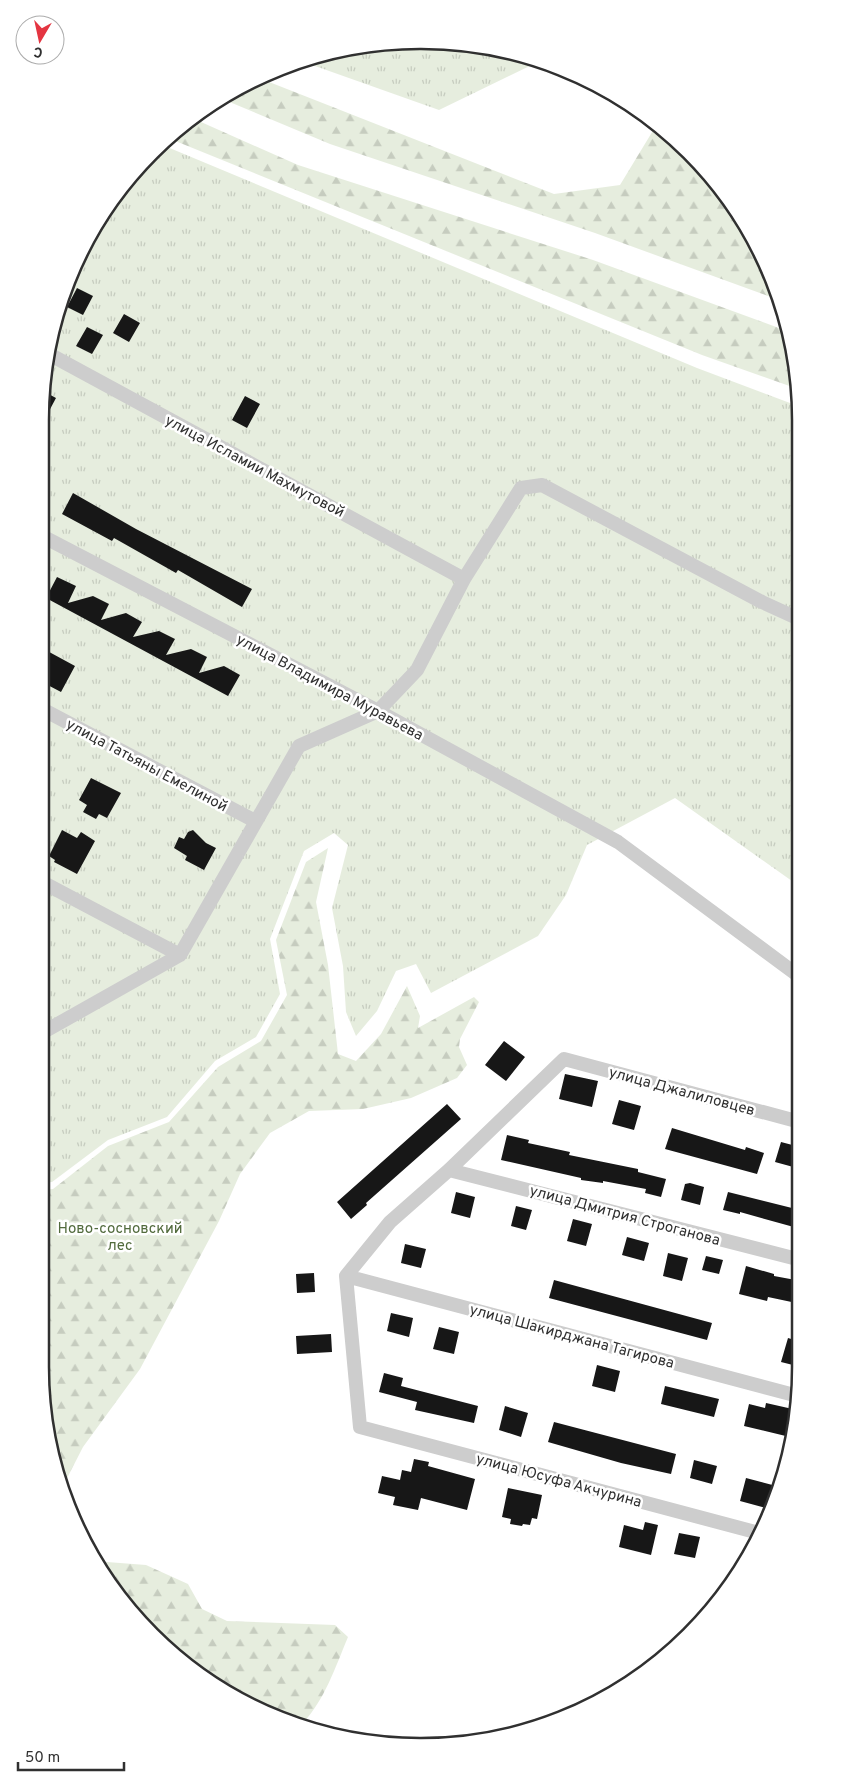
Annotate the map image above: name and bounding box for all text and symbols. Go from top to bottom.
north arrow [15,15,65,65]
text: С [32,42,44,60]
street label: улица Исламии Махмутовой [161,412,347,523]
street label: улица Владимира Муравьева [232,631,426,746]
street label: улица Татьяны Емелиной [62,716,230,817]
street label: улица Джалиловцев [606,1064,757,1121]
street label: улица Дмитрия Строганова [527,1182,722,1251]
park label: Ново-сосновский лес [57,1220,183,1256]
street label: улица Шакирджана Тагирова [467,1301,676,1374]
street label: улица Юсуфа Акчурина [474,1450,644,1513]
scale bar [18,1740,124,1772]
text: 50 m [25,1749,60,1768]

